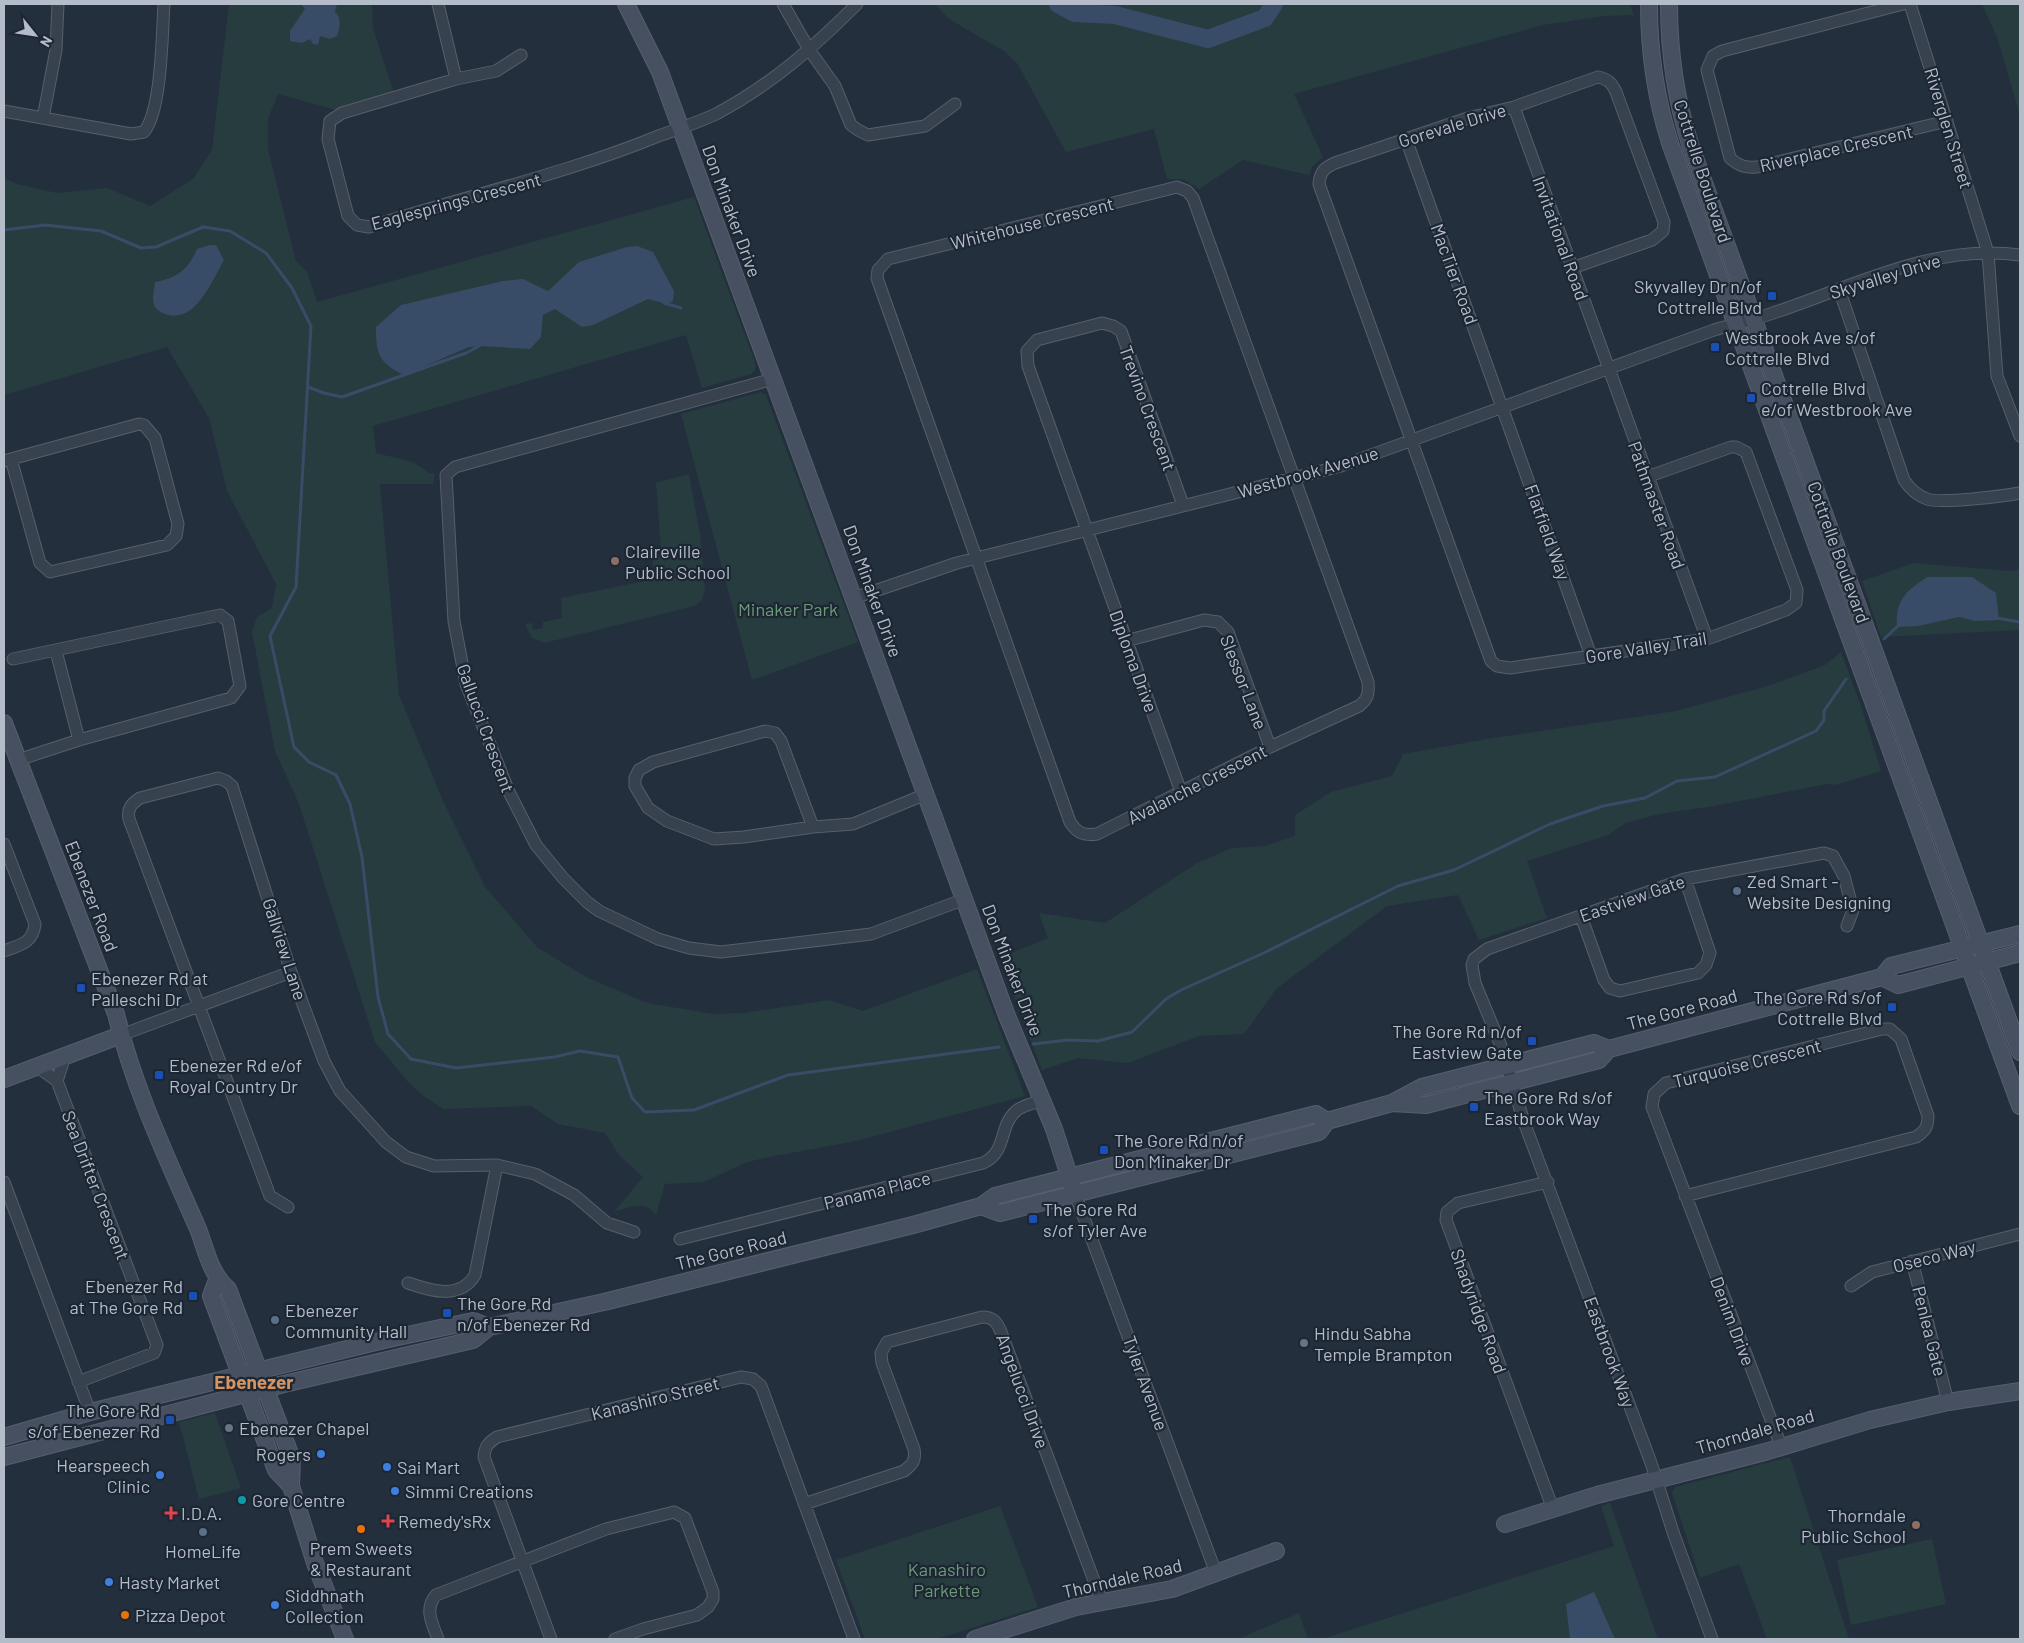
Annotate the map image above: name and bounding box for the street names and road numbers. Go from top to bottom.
street label: Riverglen Street [1920,65,1978,191]
street label: Cottrelle Boulevard [1669,97,1737,245]
street label: Gorevale Drive [1395,98,1509,152]
street label: Riverplace Crescent [1757,120,1915,176]
street label: Don Minaker Drive [698,142,766,280]
street label: Eaglesprings Crescent [369,168,543,234]
street label: Invitational Road [1528,173,1594,303]
street label: Whitehouse Crescent [948,192,1116,254]
street label: MacTier Road [1427,221,1483,327]
street label: Skyvalley Drive [1827,249,1943,303]
street label: Trevino Crescent [1115,342,1181,474]
street label: Pathmaster Road [1624,438,1690,572]
street label: Westbrook Avenue [1235,441,1381,503]
street label: Cottrelle Boulevard [1803,478,1875,626]
street label: Flatfield Way [1520,481,1576,583]
street label: Don Minaker Drive [839,522,907,660]
street label: Diploma Drive [1105,607,1163,715]
street label: Gore Valley Trail [1584,627,1708,667]
street label: Slessor Lane [1216,632,1272,732]
street label: Gallucci Crescent [452,661,520,795]
street label: Avalanche Crescent [1124,739,1270,829]
street label: Ebenezer Road [61,837,123,955]
street label: Eastview Gate [1576,870,1688,926]
street label: Gallview Lane [258,895,312,1003]
street label: Don Minaker Drive [978,901,1048,1039]
street label: The Gore Road [1624,984,1740,1034]
street label: Turquoise Crescent [1671,1034,1823,1092]
street label: Sea Drifter Crescent [57,1107,135,1263]
street label: Panama Place [821,1166,933,1214]
street label: The Gore Road [673,1226,789,1274]
street label: Oseco Way [1890,1235,1978,1277]
street label: Shadyridge Road [1446,1246,1512,1376]
street label: Denim Drive [1706,1273,1760,1369]
street label: Penlea Gate [1908,1284,1952,1378]
street label: Eastbrook Way [1580,1294,1640,1410]
street label: Angelucci Drive [992,1331,1054,1451]
street label: Tyler Avenue [1119,1333,1173,1433]
street label: Kanashiro Street [589,1371,721,1425]
street label: Thorndale Road [1693,1404,1817,1458]
street label: Thorndale Road [1060,1554,1184,1602]

